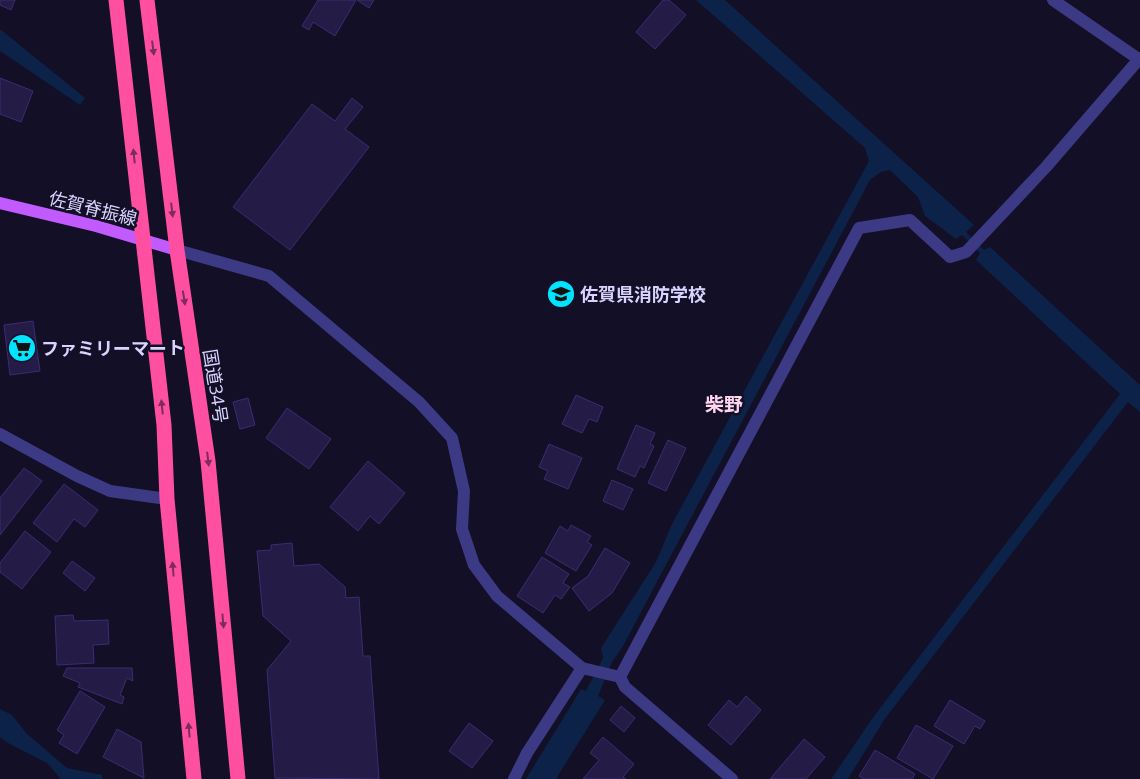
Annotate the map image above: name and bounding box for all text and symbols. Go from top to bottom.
one-way arrow [149,41,157,57]
one-way arrow [130,148,138,164]
street label: 佐賀脊振線 [46,185,140,231]
one-way arrow [168,202,176,218]
school or university icon: 佐賀県消防学校 [546,279,576,309]
place label: 佐賀県消防学校 [580,282,706,306]
one-way arrow [180,291,188,307]
supermarket icon: ファミリーマート [7,333,37,363]
place label: ファミリーマート [41,336,185,360]
street label: 国道34号 [198,347,234,425]
district label: 柴野 [705,391,743,417]
one-way arrow [158,398,166,414]
one-way arrow [204,451,212,467]
one-way arrow [169,560,177,576]
one-way arrow [220,613,228,629]
one-way arrow [185,722,193,738]

